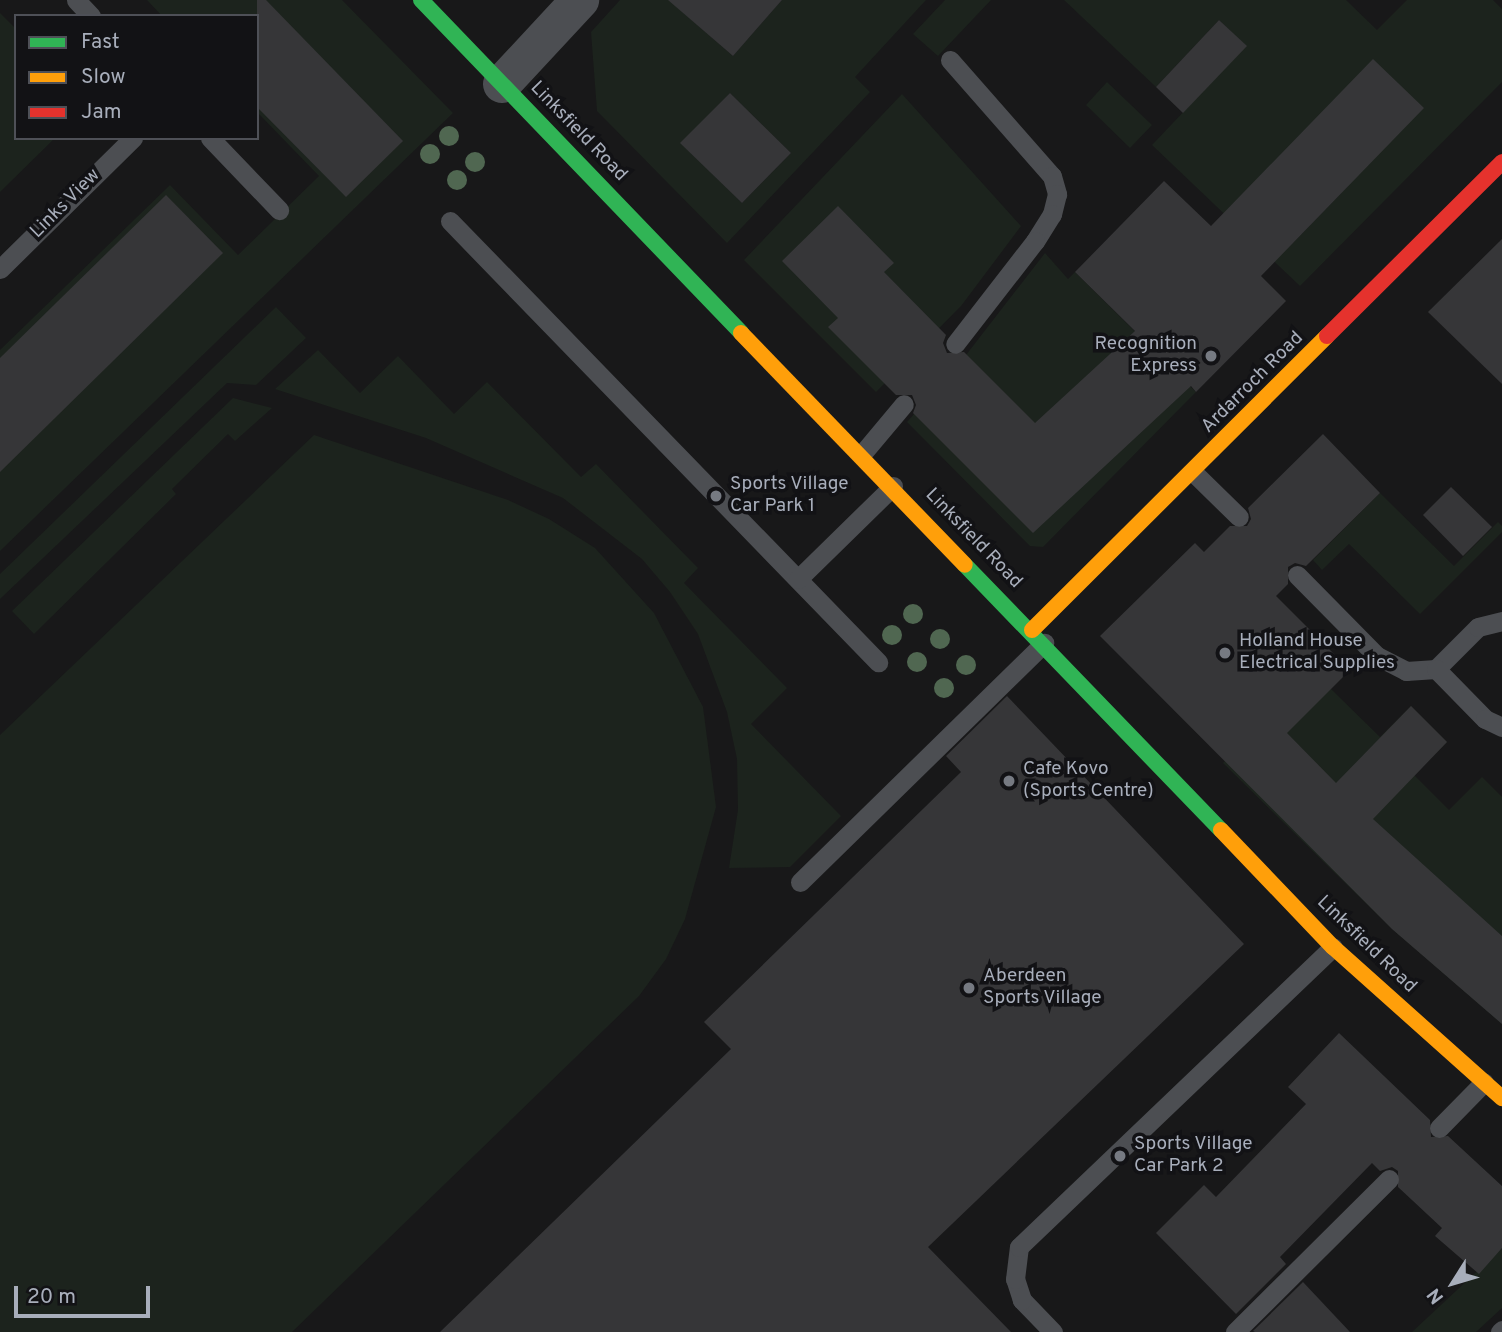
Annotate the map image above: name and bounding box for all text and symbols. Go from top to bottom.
legend [14,14,259,140]
text: Fast [81,29,120,56]
text: Slow [81,64,126,91]
street label: Linksfield Road [525,77,631,187]
text: Jam [81,99,122,126]
street label: Links View [26,164,106,244]
street label: Ardarroch Road [1197,327,1309,439]
place label: Recognition Express [1095,334,1197,378]
marker: Recognition Express [1203,348,1219,364]
place label: Sports Village Car Park 1 [730,474,849,518]
street label: Linksfield Road [920,484,1026,594]
marker: Sports Village Car Park 1 [708,488,724,504]
place label: Holland House Electrical Supplies [1239,631,1395,675]
marker: Holland House Electrical Supplies [1217,645,1233,661]
place label: Cafe Kovo (Sports Centre) [1023,759,1154,803]
marker: Cafe Kovo (Sports Centre) [1001,773,1017,789]
street label: Linksfield Road [1311,892,1421,998]
place label: Aberdeen Sports Village [983,966,1102,1010]
marker: Aberdeen Sports Village [961,980,977,996]
place label: Sports Village Car Park 2 [1134,1134,1253,1178]
marker: Sports Village Car Park 2 [1112,1148,1128,1164]
north arrow [1418,1248,1488,1318]
scale bar [18,1272,154,1316]
text: N [1423,1283,1450,1308]
text: 20 m [27,1284,76,1311]

